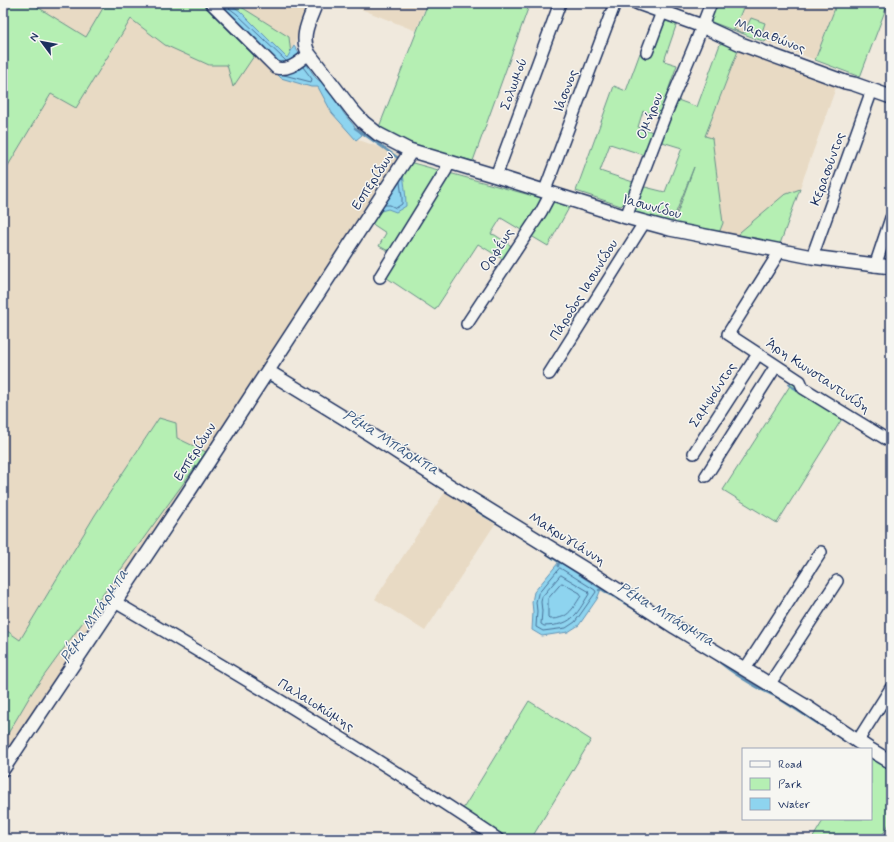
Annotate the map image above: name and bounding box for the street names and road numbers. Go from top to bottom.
street label: Μαραθώνος [732,14,808,58]
street label: Σολωμού [496,55,532,113]
street label: Ιάσονος [550,67,582,115]
street label: Ομήρου [632,90,668,142]
street label: Κερασούντος [806,130,850,208]
street label: Εσπερίδων [347,148,399,214]
street label: Ιασωνίδου [620,190,684,224]
street label: Ορφέως [475,224,518,275]
street label: Πάροδος Ιασωνίδου [546,236,622,344]
street label: Άρη Κωνσταντινίδη [762,334,874,418]
street label: Σαμψούντος [685,359,741,431]
street label: Εσπερίδων [169,419,221,485]
street label: Μακρυγιάννη [525,508,609,570]
street label: Παλαιοκώμης [274,674,358,736]

